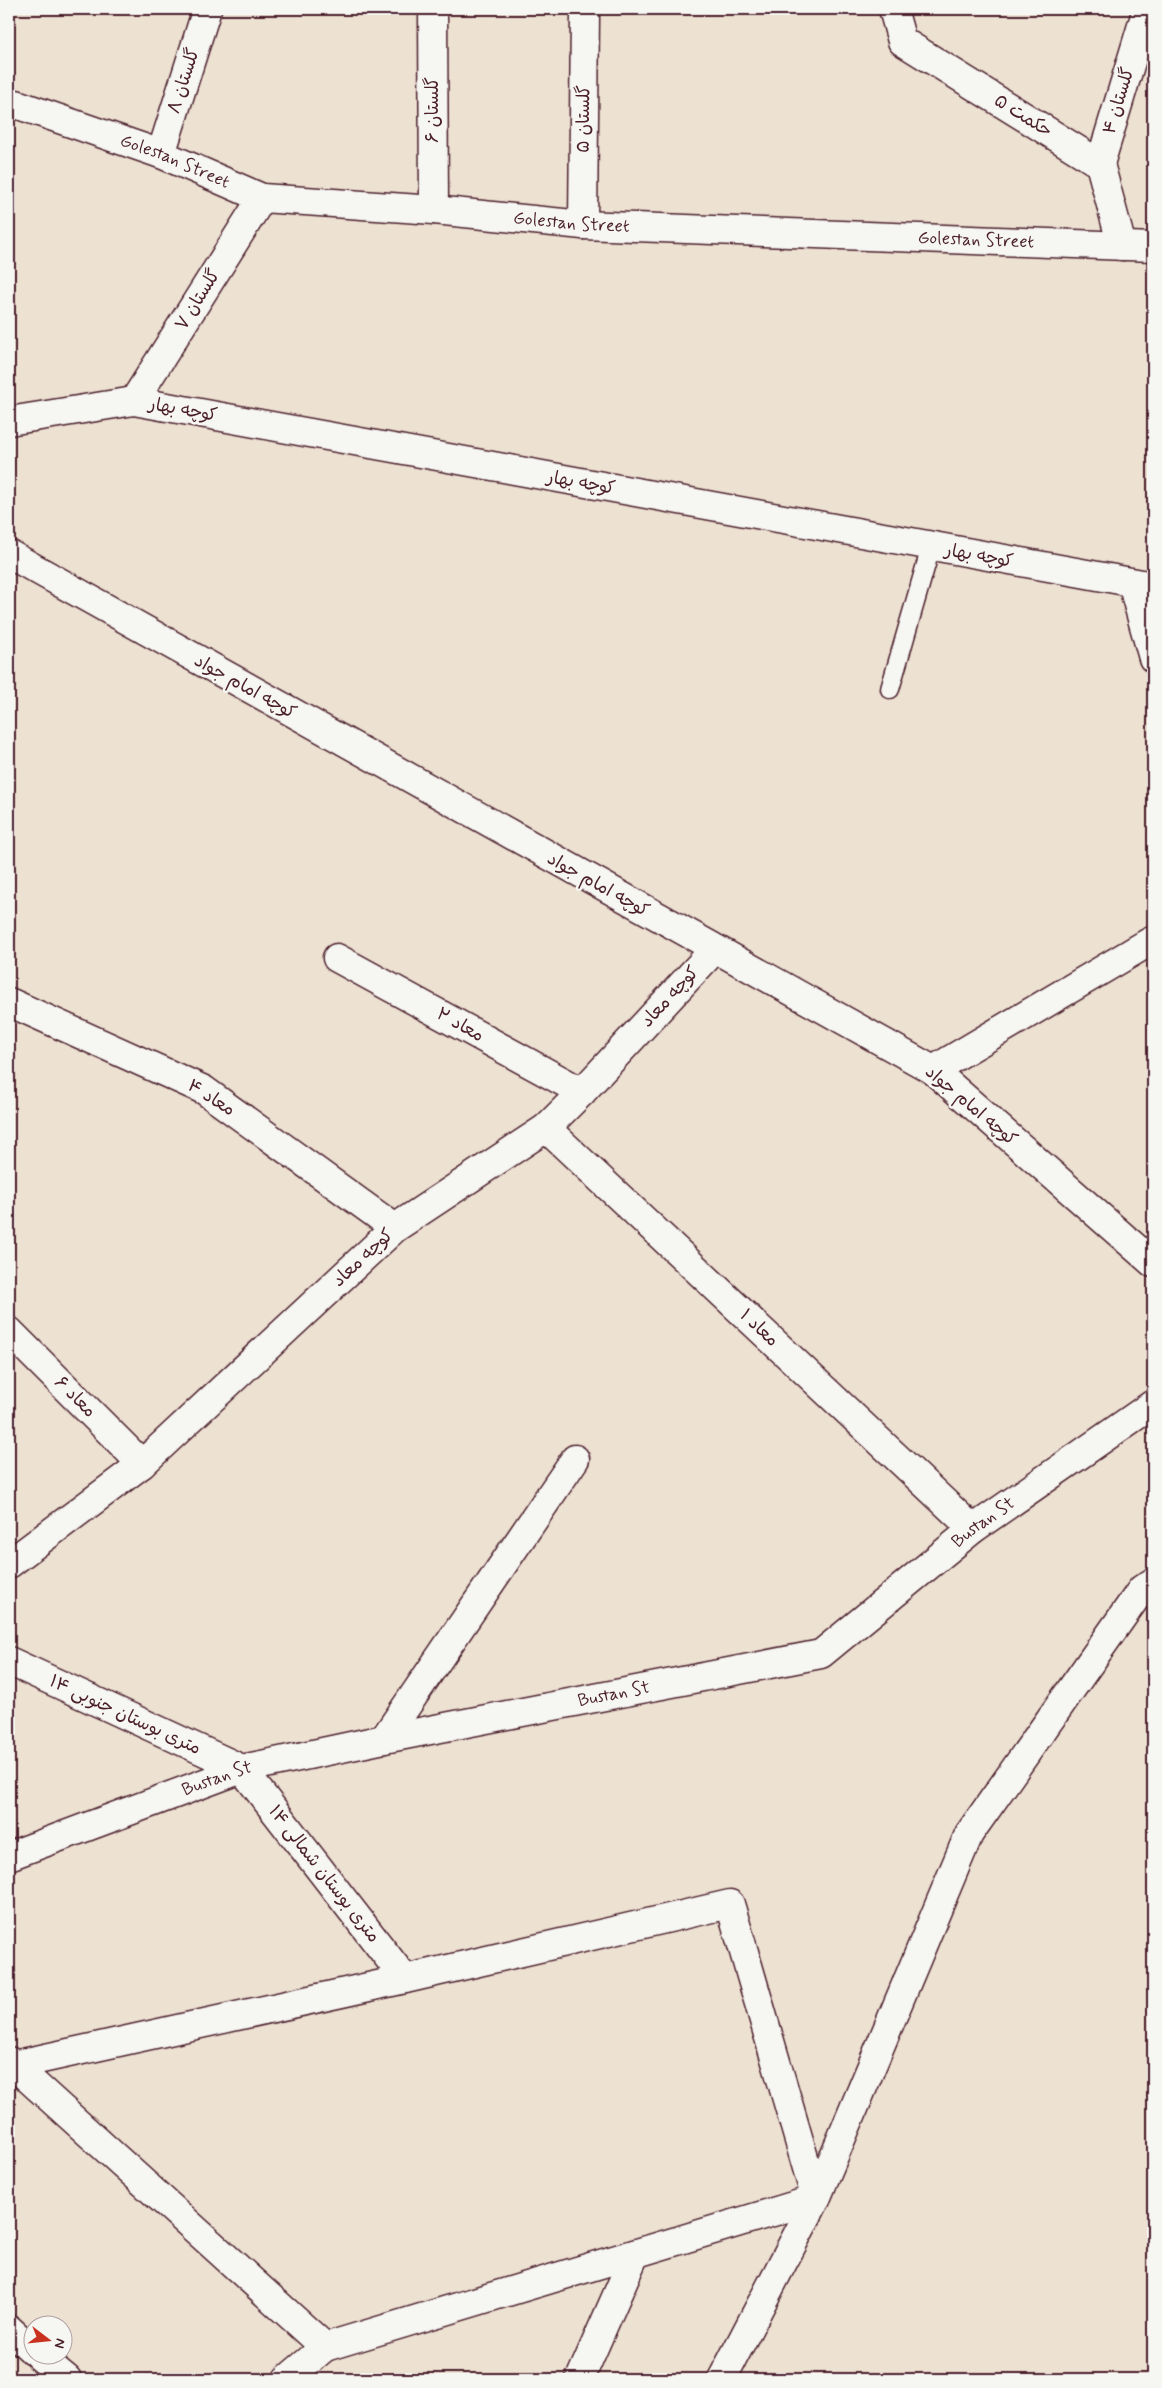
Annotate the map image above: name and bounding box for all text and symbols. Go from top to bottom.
street label: گلستان ۸ [162,45,206,117]
street label: گلستان ۴ [1097,64,1141,137]
street label: گلستان ۶ [421,77,445,143]
street label: گلستان ۵ [571,85,597,153]
street label: حکمت ۵ [989,89,1057,143]
street label: Golestan Street [117,129,234,195]
street label: Golestan Street [512,206,630,239]
street label: Golestan Street [917,226,1035,254]
street label: گلستان ۷ [170,265,226,335]
street label: کوچه بهار [145,392,219,428]
street label: کوچه بهار [543,465,617,501]
street label: کوچه بهار [941,538,1015,574]
street label: کوچه امام جواد [189,649,301,726]
street label: کوچه امام جواد [542,847,654,924]
street label: کوچه معاد [635,961,705,1033]
street label: معاد ۲ [432,1002,488,1048]
street label: کوچه امام جواد [919,1060,1022,1153]
street label: معاد ۴ [182,1074,240,1122]
street label: کوچه معاد [327,1223,399,1293]
street label: معاد ۱ [734,1304,784,1352]
street label: معاد ۶ [49,1371,101,1423]
street label: Bustan St [947,1491,1020,1554]
street label: ۱۴ متری بوستان جنوبی [45,1669,205,1761]
street label: Bustan St [576,1676,652,1713]
street label: Bustan St [179,1755,254,1802]
street label: ۱۴ متری بوستان شمالی [263,1800,385,1948]
north arrow [22,2316,72,2366]
text: N [50,2336,69,2350]

